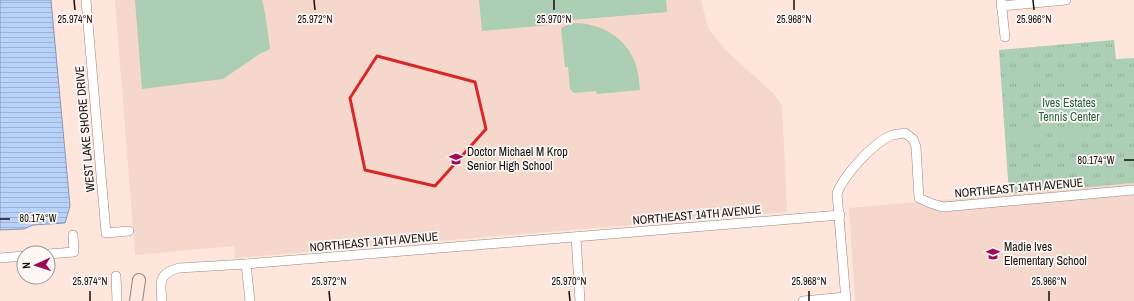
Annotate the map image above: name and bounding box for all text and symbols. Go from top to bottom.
text: 25.974°N [58,13,93,26]
text: 25.972°N [298,13,333,26]
text: 25.970°N [537,13,572,26]
text: 25.968°N [777,13,812,26]
text: 25.966°N [1017,13,1052,26]
street label: WEST LAKE SHORE DRIVE [72,65,98,193]
park label: Ives Estates Tennis Center [1038,95,1100,125]
place label: Doctor Michael M Krop Senior High School [467,144,568,174]
school or university icon: Doctor Michael M Krop Senior High School [448,151,464,167]
text: 80.174°W [1078,154,1115,167]
street label: NORTHEAST 14TH AVENUE [954,174,1084,202]
street label: NORTHEAST 14TH AVENUE [632,201,762,229]
text: 80.174°W [20,212,57,225]
street label: NORTHEAST 14TH AVENUE [309,228,439,256]
place label: Madie Ives Elementary School [1004,239,1087,269]
north arrow [16,245,56,285]
school or university icon: Madie Ives Elementary School [985,246,1001,262]
text: N [19,262,33,269]
text: 25.974°N [73,275,108,288]
text: 25.972°N [312,275,347,288]
text: 25.970°N [552,275,587,288]
text: 25.968°N [792,275,827,288]
text: 25.966°N [1032,275,1067,288]

